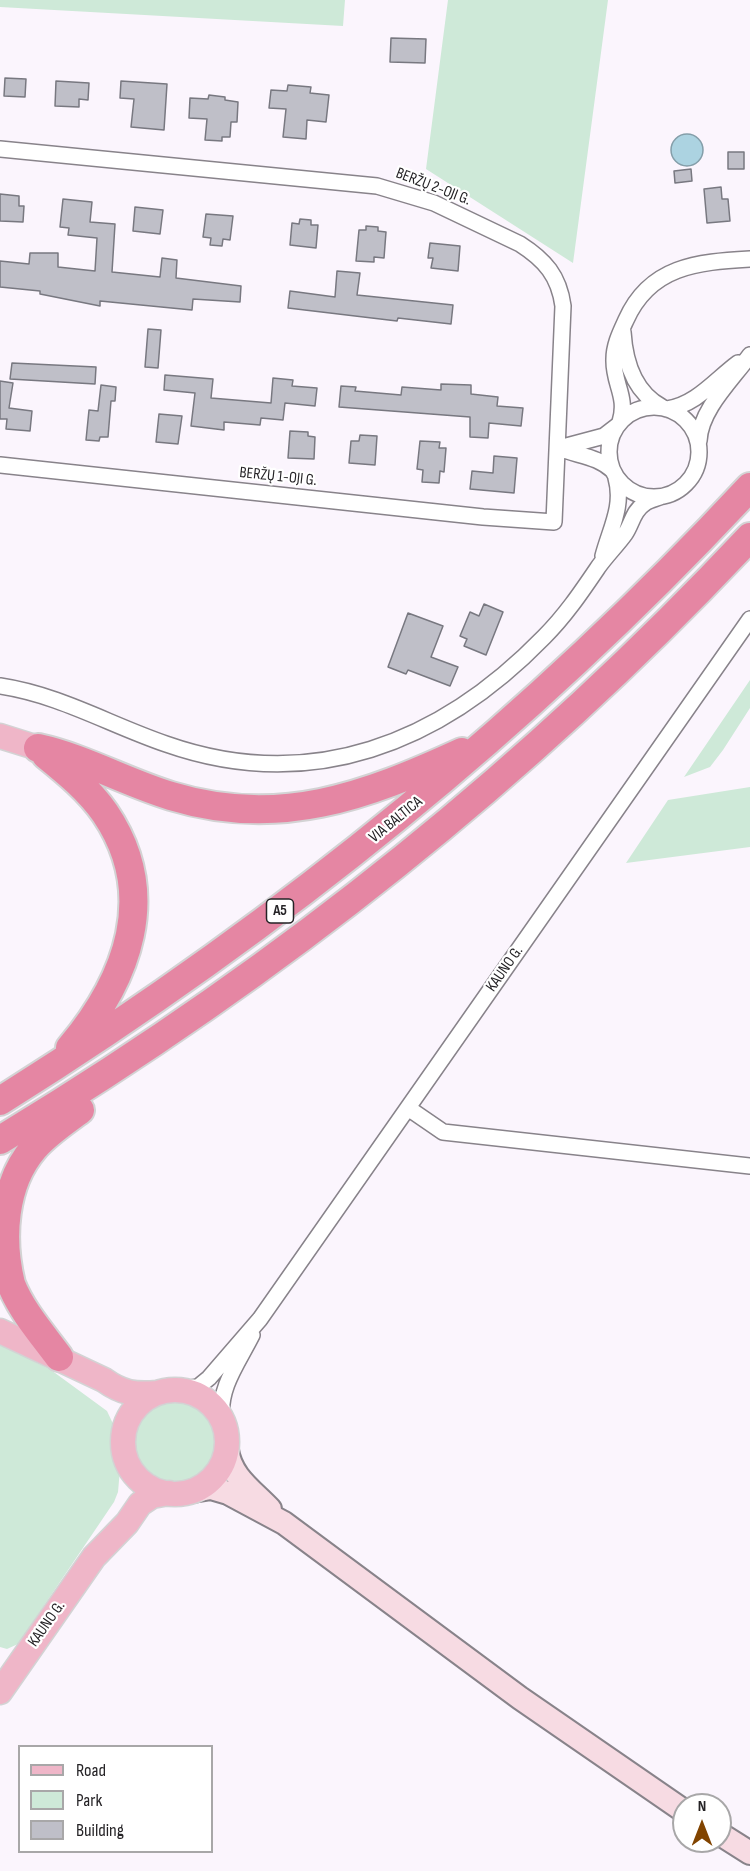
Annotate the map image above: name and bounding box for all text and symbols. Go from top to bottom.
street label: BERŽŲ 2-OJI G. [393,164,473,210]
street label: BERŽŲ 1-OJI G. [238,463,318,491]
street label: VIA BALTICA [365,793,427,847]
road number: A5 [266,899,294,923]
street label: KAUNO G. [482,942,528,996]
street label: KAUNO G. [24,1597,70,1651]
legend [18,1745,213,1853]
text: Road [76,1760,106,1781]
text: Park [76,1790,102,1811]
north arrow [672,1793,732,1853]
text: N [698,1797,706,1816]
text: Building [76,1820,124,1841]

